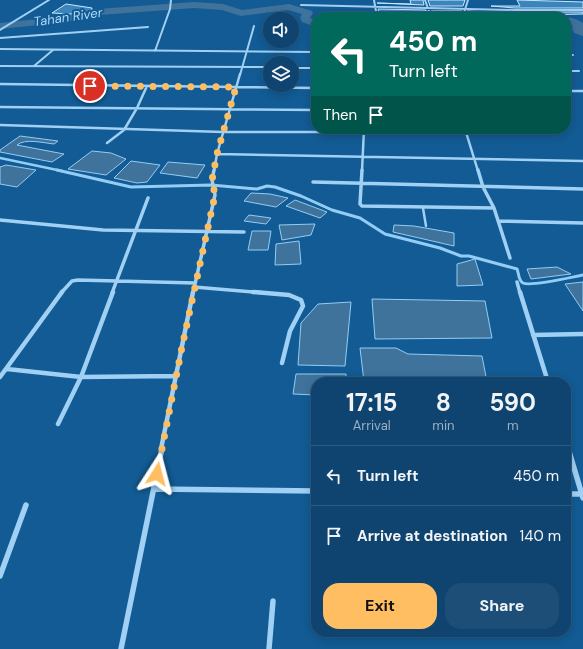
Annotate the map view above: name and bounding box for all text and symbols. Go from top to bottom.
water label: Tahan River [33,4,105,30]
map controls [263,12,299,92]
button: sound [263,12,299,48]
text: 450 m [389,23,477,60]
icon: left [323,28,375,80]
button: layers [263,56,299,92]
text: Turn left [389,59,458,83]
pin [73,69,107,103]
icon: arrive [79,75,101,97]
icon: arrive [365,104,387,126]
text: Then [323,105,357,125]
text: 17:15 [346,387,397,418]
text: 8 [436,387,451,418]
text: 590 [490,387,536,418]
text: Arrival [353,417,391,434]
text: min [432,417,455,434]
text: m [507,417,519,434]
position arrow [136,453,178,495]
icon: left [323,465,345,487]
text: Turn left [357,466,418,486]
text: 450 m [513,466,559,486]
icon: arrive [323,525,345,547]
text: Arrive at destination [357,526,508,546]
text: 140 m [520,526,561,546]
button: Exit [323,583,437,629]
button: Share [445,583,559,629]

